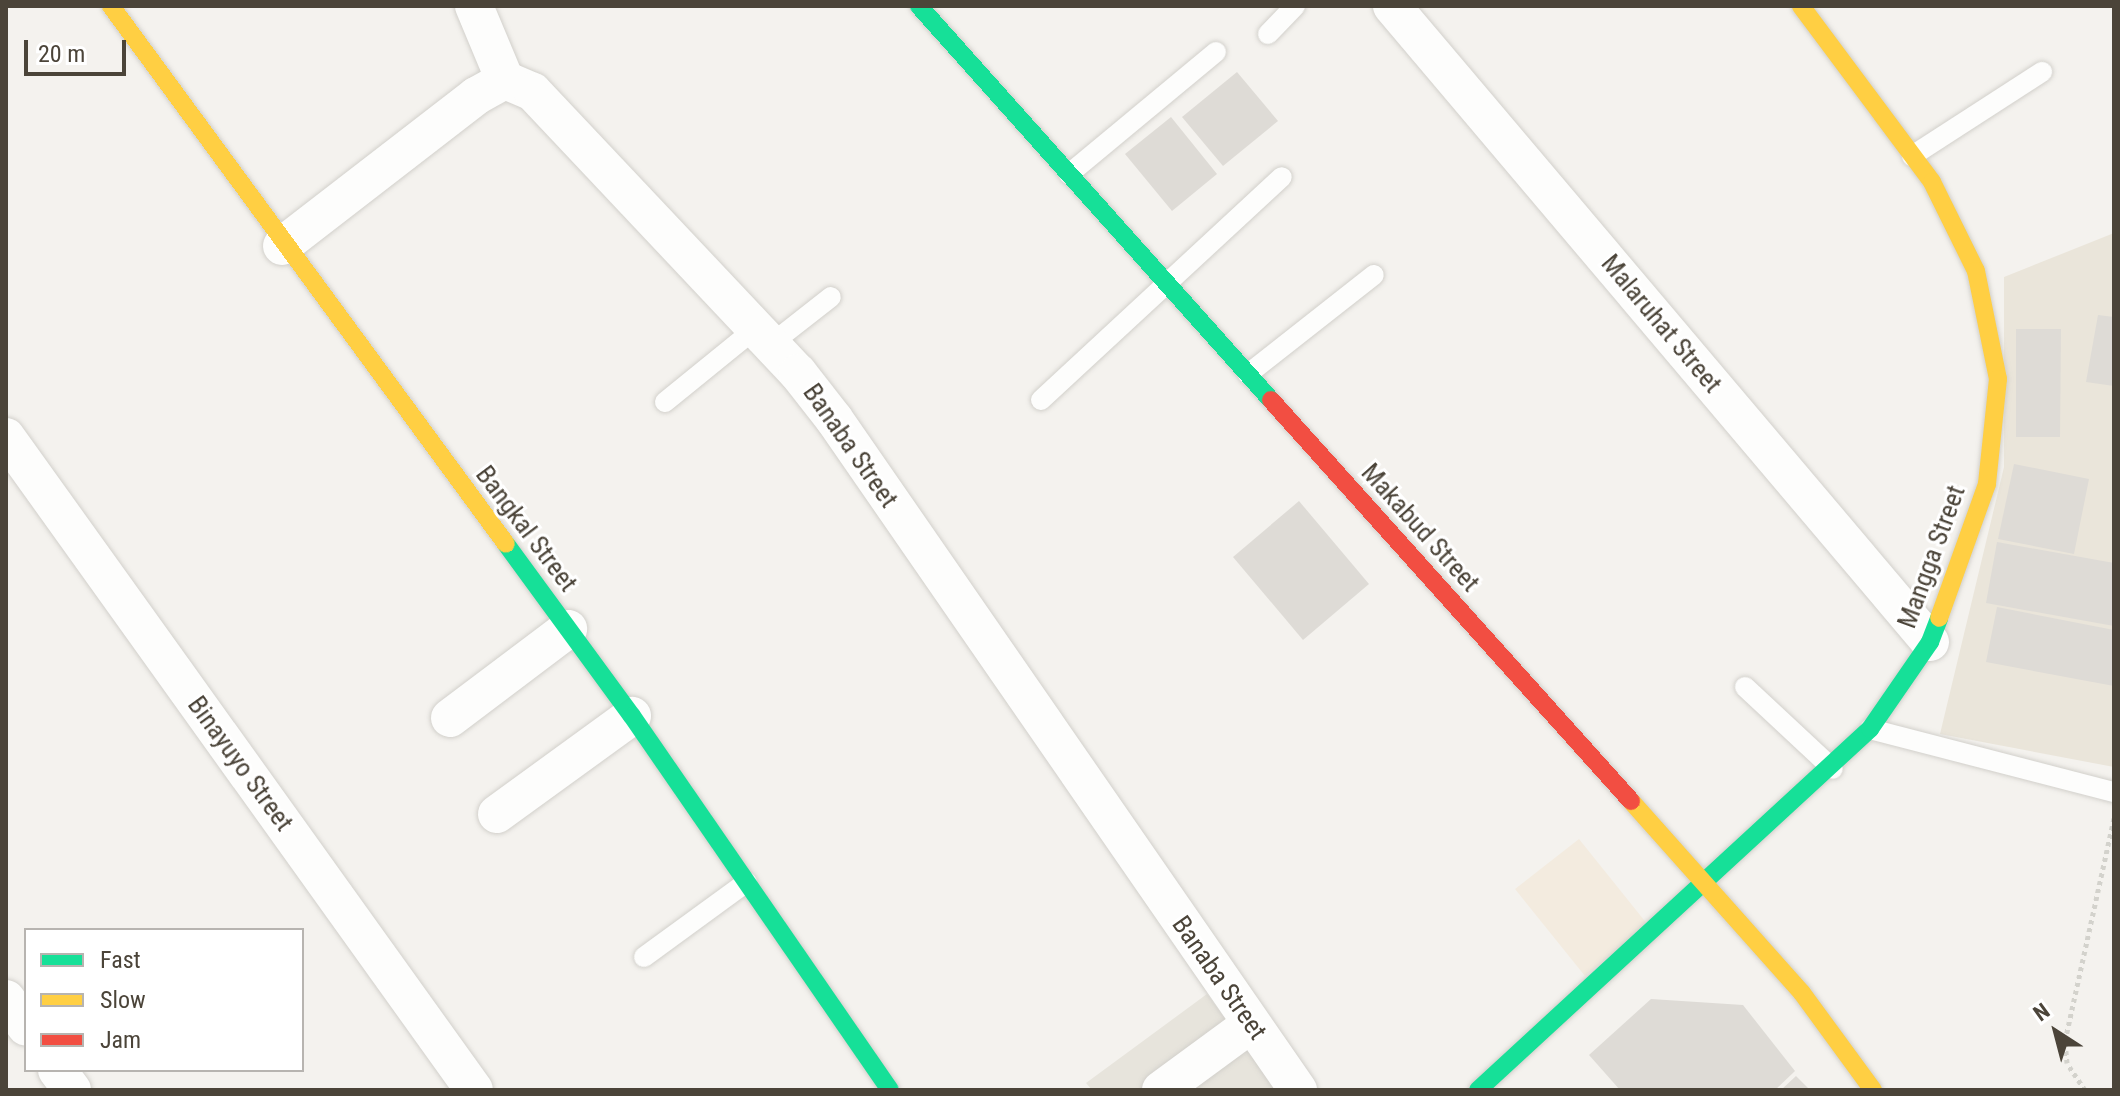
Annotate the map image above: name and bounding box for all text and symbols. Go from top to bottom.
scale bar [28,24,130,74]
text: 20 m [38,40,85,68]
street label: Malaruhat Street [1594,249,1728,399]
street label: Banaba Street [796,378,904,514]
street label: Makabud Street [1354,458,1486,598]
street label: Bangkal Street [469,460,583,598]
street label: Mangga Street [1892,481,1972,633]
street label: Binayuyo Street [181,691,299,837]
street label: Banaba Street [1165,910,1273,1046]
legend [24,928,304,1072]
text: Fast [100,946,141,974]
text: Slow [100,986,146,1014]
north arrow [2016,992,2096,1072]
text: N [2029,998,2054,1026]
text: Jam [100,1026,141,1054]

